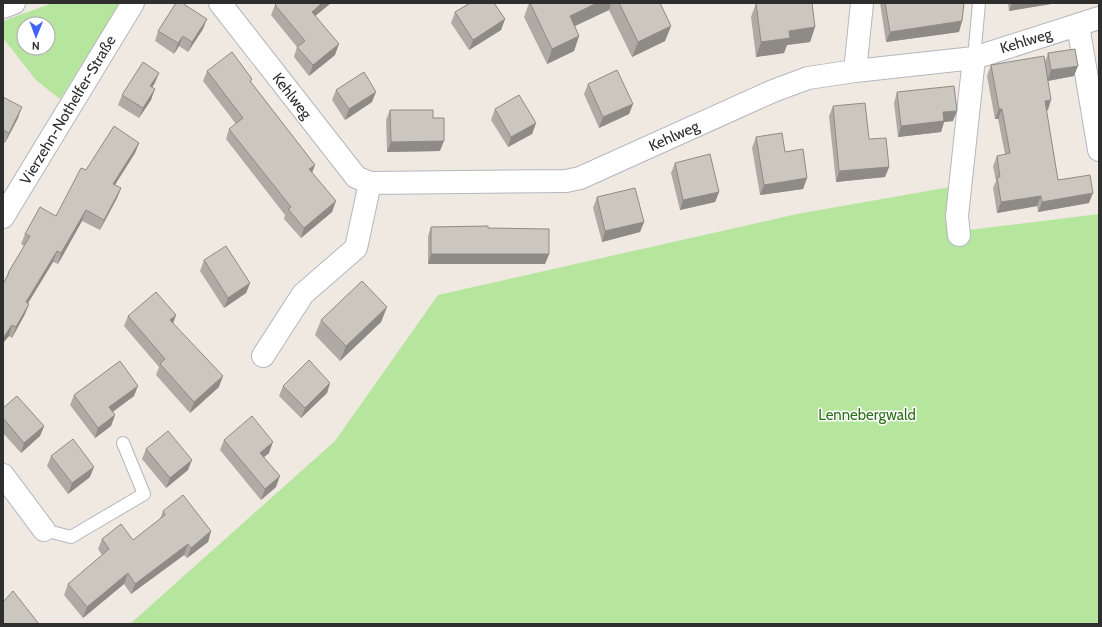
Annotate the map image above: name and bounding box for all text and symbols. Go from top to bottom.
north arrow [16,16,56,56]
street label: Kehlweg [998,24,1055,57]
street label: Vierzehn-Nothelfer-Straße [16,32,120,188]
street label: Kehlweg [269,69,316,123]
street label: Kehlweg [646,117,702,155]
park label: Lennebergwald [818,406,916,424]

